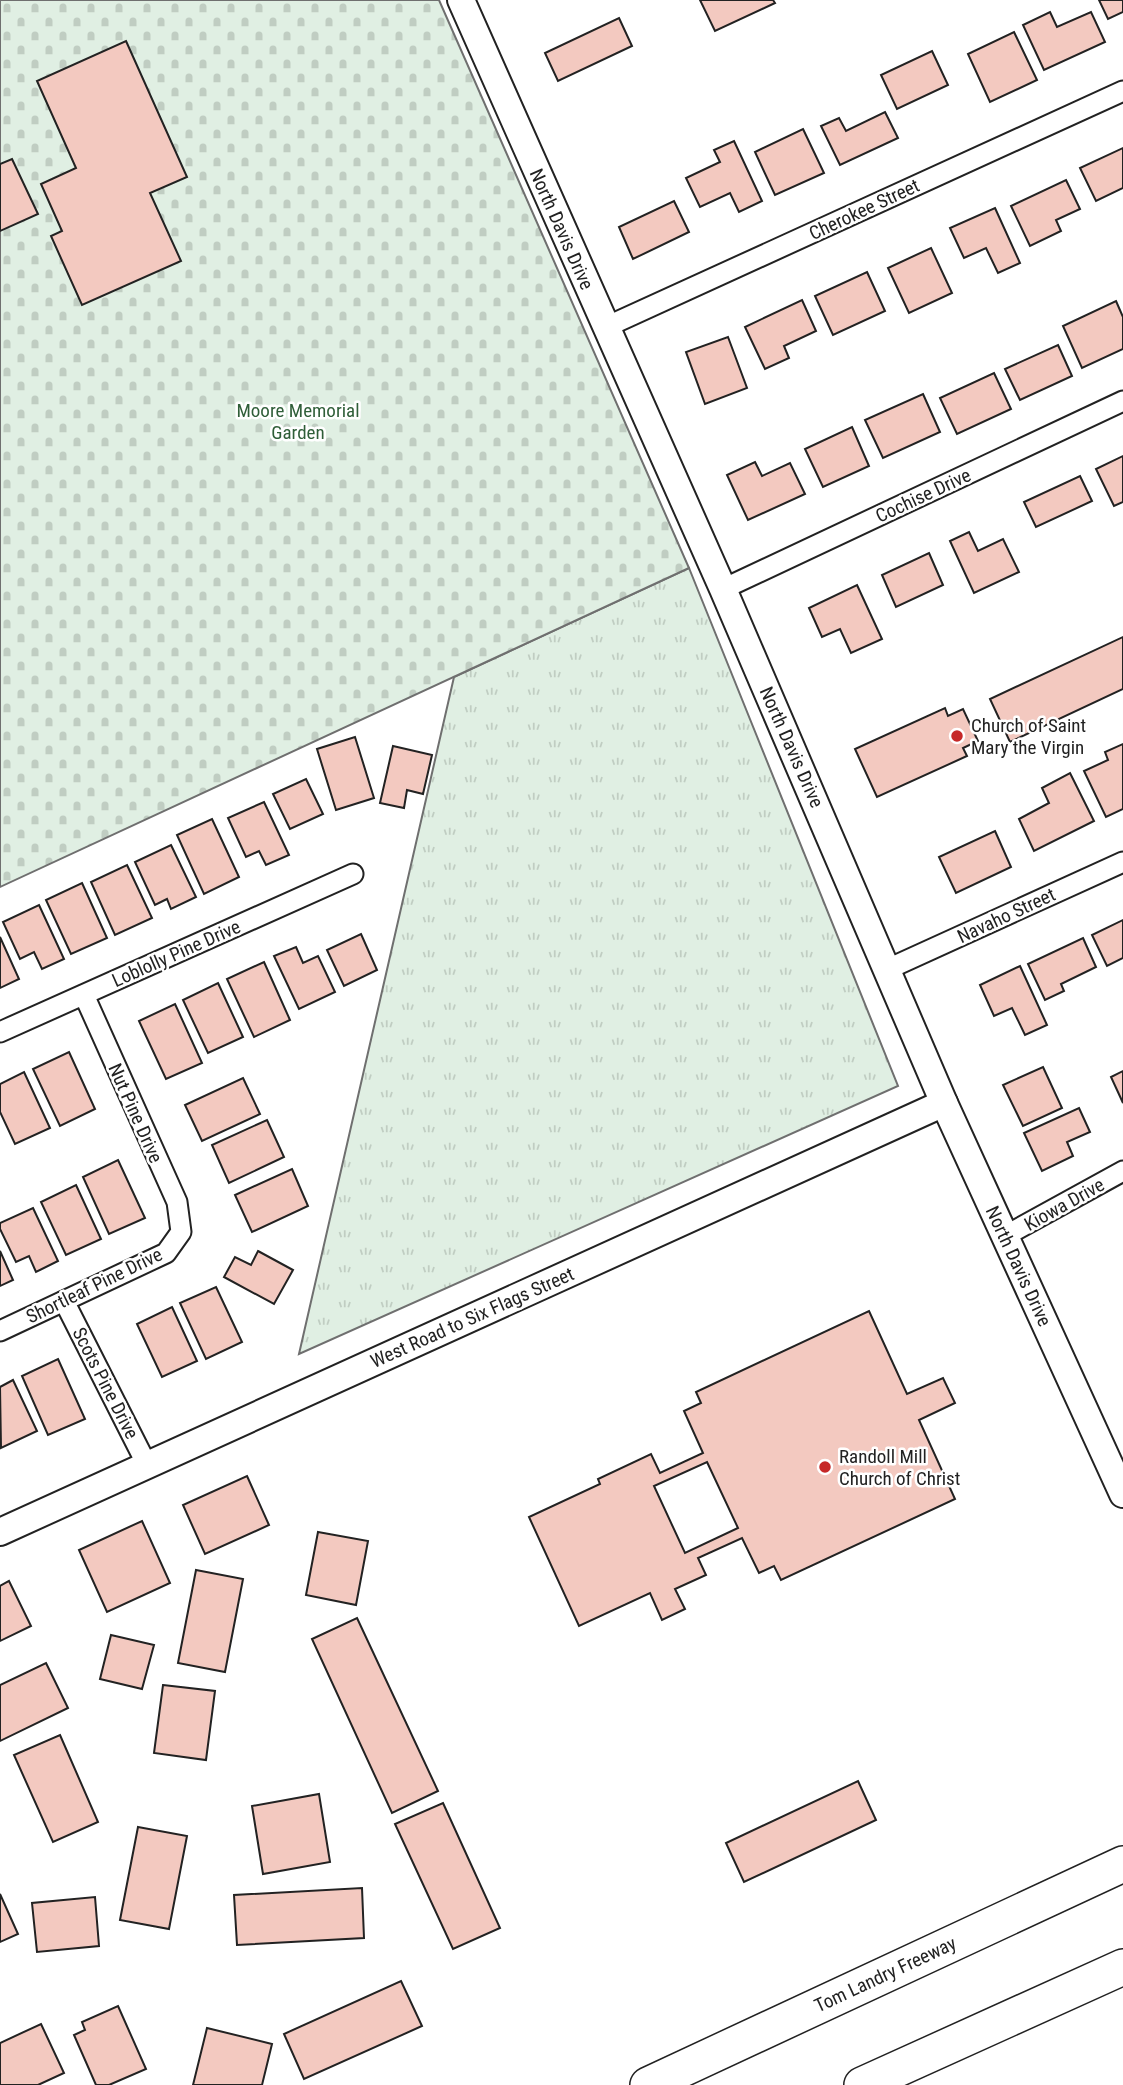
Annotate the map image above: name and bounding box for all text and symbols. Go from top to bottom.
street label: North Davis Drive [525,165,599,293]
street label: Cherokee Street [805,174,923,245]
park label: Moore Memorial Garden [236,399,360,444]
street label: Cochise Drive [872,463,975,528]
street label: North Davis Drive [755,683,829,811]
place label: Church of Saint Mary the Virgin [971,714,1086,759]
marker: Church of Saint Mary the Virgin [949,728,965,744]
street label: Navaho Street [954,883,1059,948]
street label: Loblolly Pine Drive [108,915,244,992]
street label: Nut Pine Drive [103,1060,168,1166]
street label: Kiowa Drive [1020,1173,1108,1236]
street label: North Davis Drive [981,1202,1056,1330]
street label: Shortleaf Pine Drive [22,1243,166,1328]
street label: West Road to Six Flags Street [367,1262,577,1373]
street label: Scots Pine Drive [68,1324,144,1443]
place label: Randoll Mill Church of Christ [839,1445,960,1490]
marker: Randoll Mill Church of Christ [817,1459,833,1475]
street label: Tom Landry Freeway [811,1932,960,2017]

